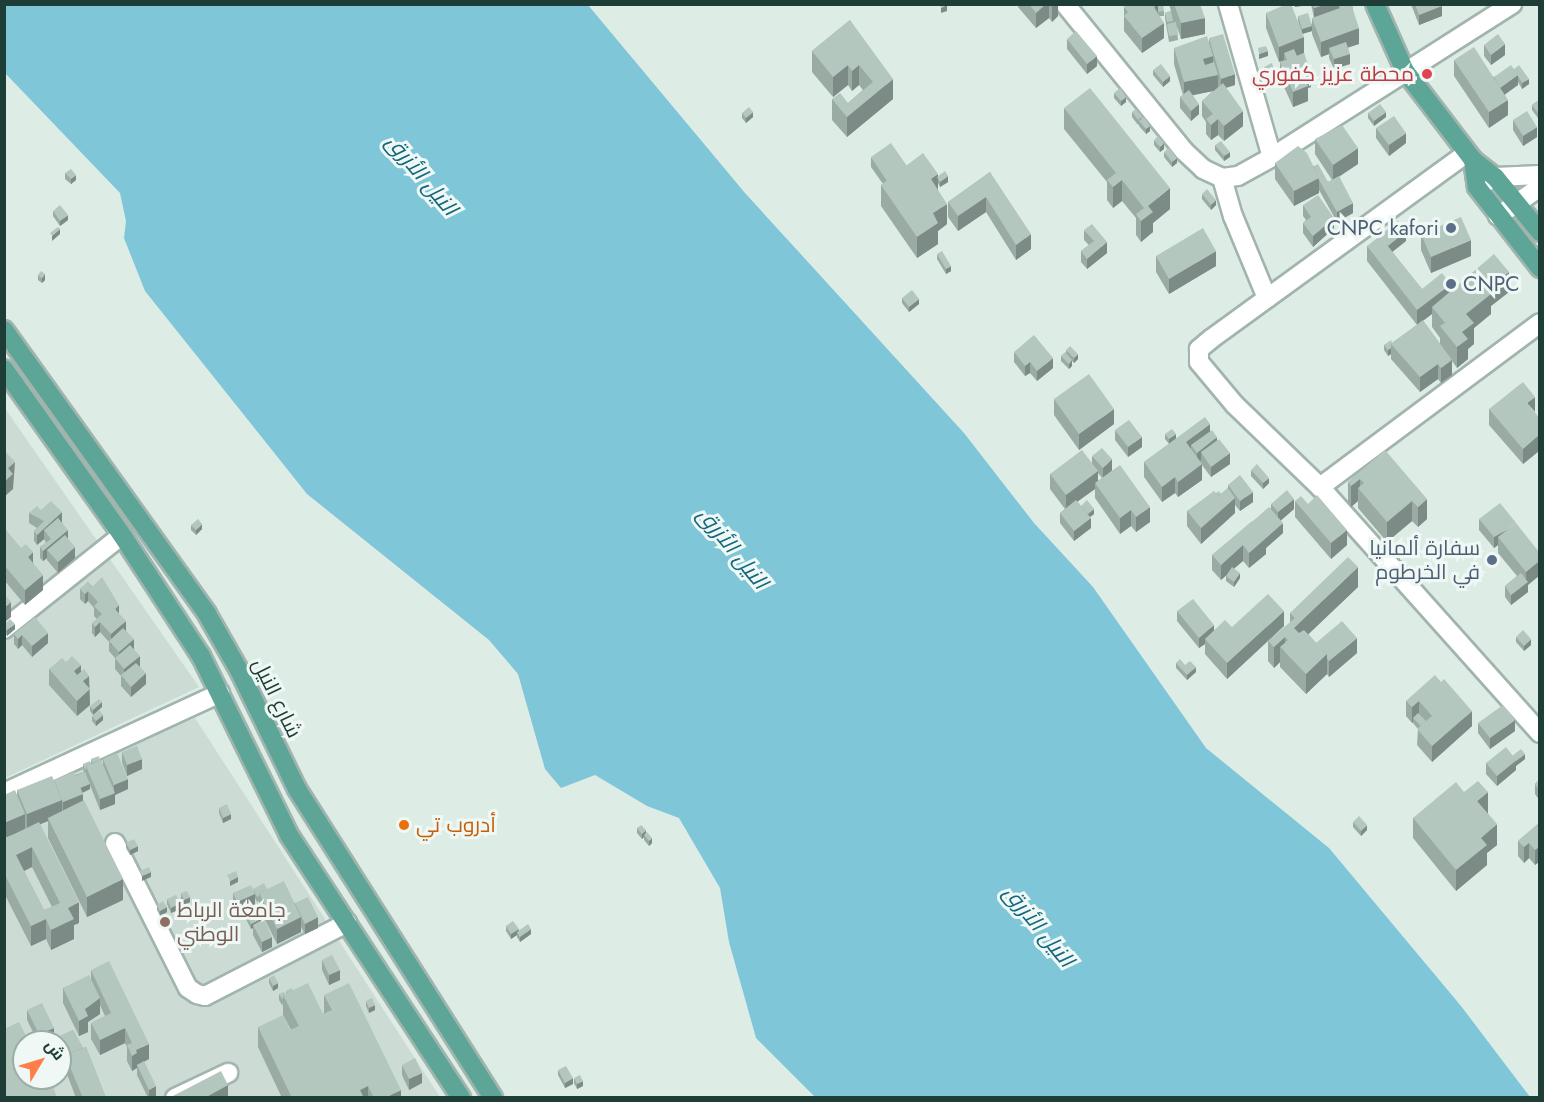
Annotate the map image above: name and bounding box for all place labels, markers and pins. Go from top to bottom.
place label: محطة عزيز كفوري [1252,61,1414,87]
marker: محطة عزيز كفوري [1418,65,1436,83]
place label: CNPC kafori [1327,215,1439,241]
marker: CNPC kafori [1444,221,1458,235]
place label: CNPC [1463,271,1520,297]
marker: CNPC [1444,277,1458,291]
place label: سفارة ألمانيا في الخرطوم [1369,535,1480,585]
marker: سفارة ألمانيا في الخرطوم [1485,553,1499,567]
place label: أدروب تي [416,812,496,838]
marker: أدروب تي [397,818,411,832]
place label: جامعة الرباط الوطني [177,897,286,947]
marker: جامعة الرباط الوطني [158,915,172,929]

